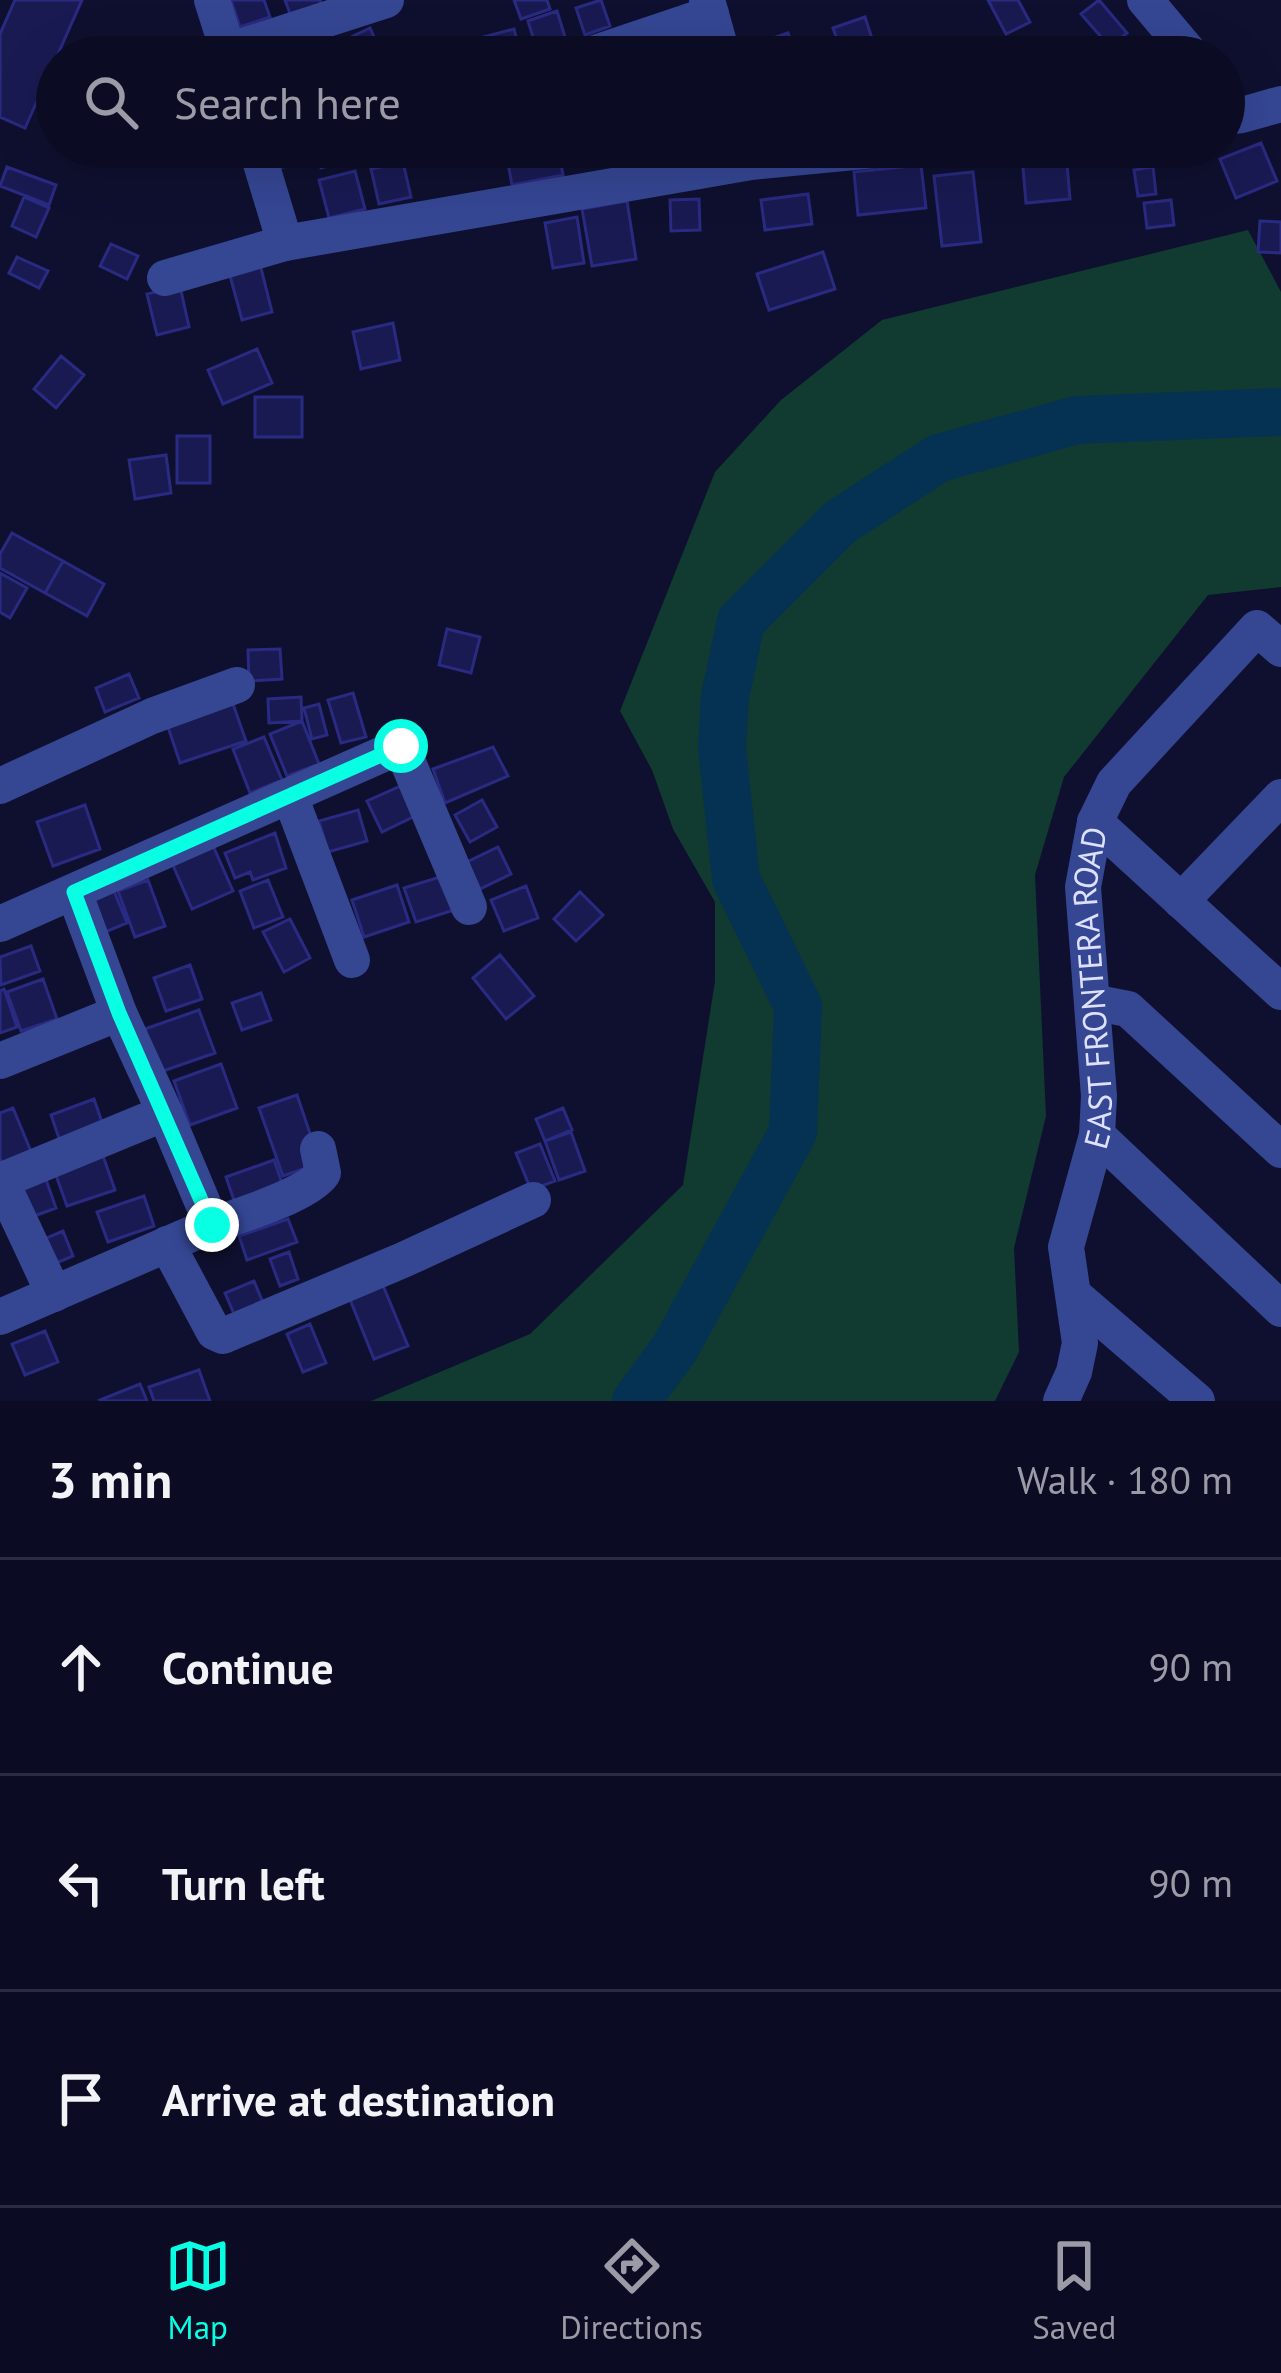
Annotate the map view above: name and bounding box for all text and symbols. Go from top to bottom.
search box [36,36,1245,168]
icon: search [78,69,144,135]
text: Search here [174,73,401,131]
route start [374,719,428,773]
street label: EAST FRONTERA ROAD [1062,823,1121,1153]
route end [185,1198,239,1252]
text: 3 min [48,1446,172,1512]
text: Walk · 180 m [1017,1454,1233,1505]
icon: ahead [48,1634,114,1700]
text: Continue [162,1638,334,1696]
text: 90 m [1148,1641,1233,1692]
icon: left [48,1850,114,1916]
text: Turn left [162,1854,325,1912]
text: 90 m [1148,1857,1233,1908]
icon: arrive [48,2066,114,2132]
text: Arrive at destination [162,2070,555,2128]
tab: Map [165,2233,231,2348]
tab: Directions [560,2233,703,2348]
tab: Saved [1032,2233,1116,2348]

